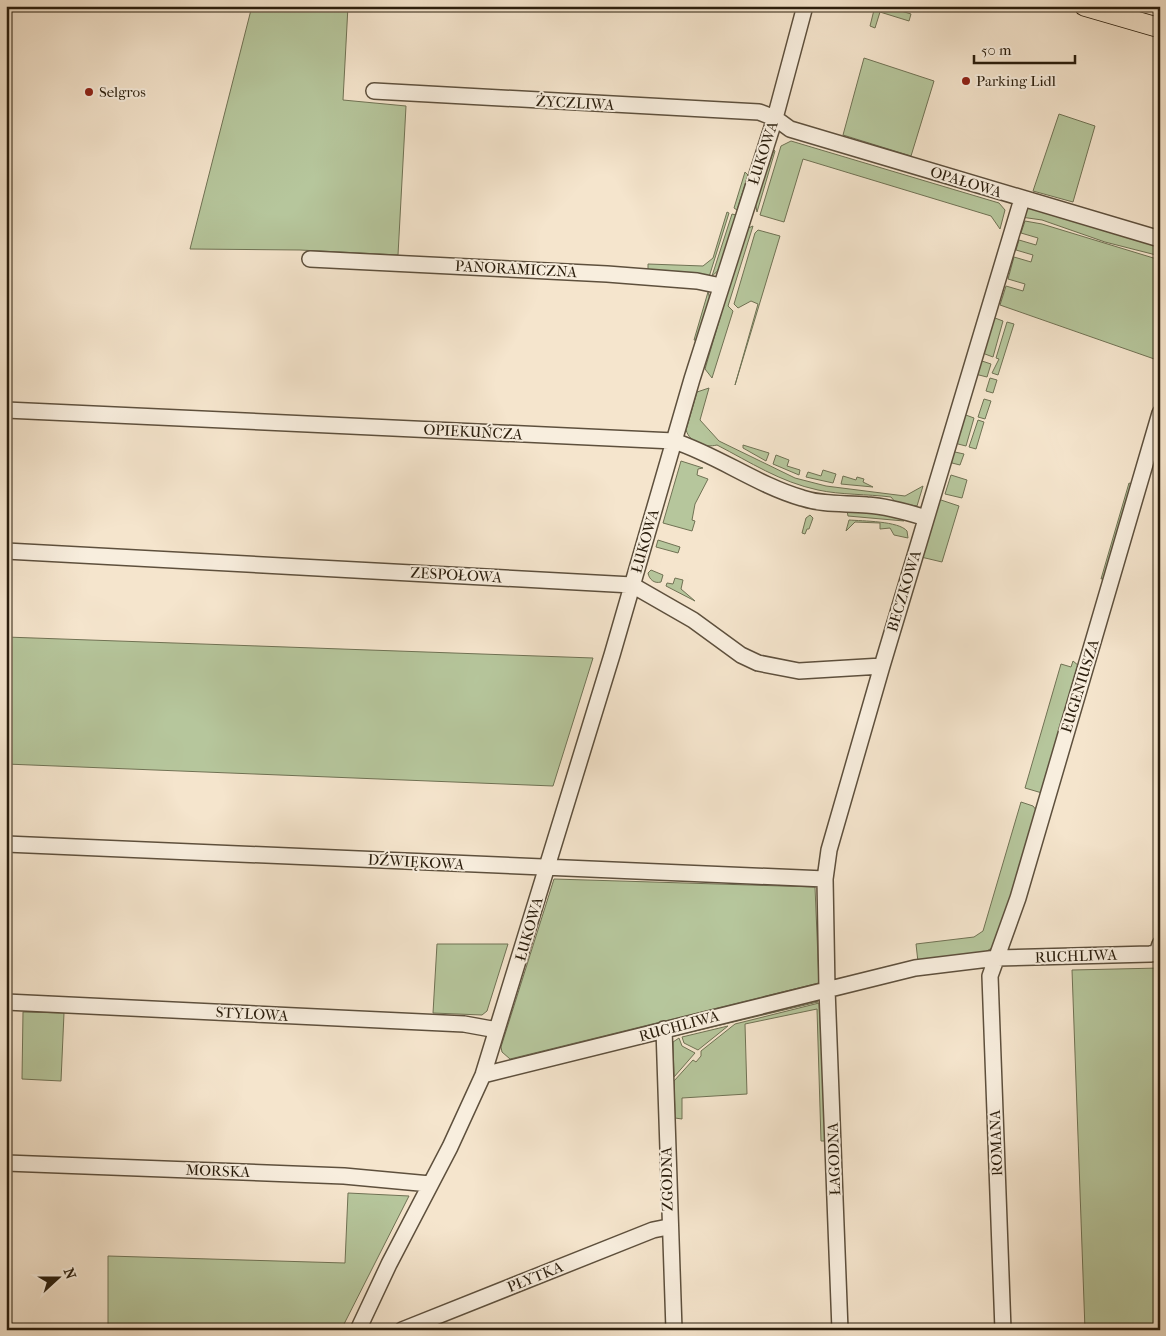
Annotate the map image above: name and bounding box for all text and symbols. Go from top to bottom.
scale bar [974,32,1075,64]
text: 50 m [981,41,1012,59]
place label: Parking Lidl [976,72,1056,90]
marker: Parking Lidl [960,75,972,87]
place label: Selgros [99,83,146,101]
marker: Selgros [83,86,95,98]
street label: ŻYCZLIWA [535,92,615,114]
street label: ŁUKOWA [744,119,782,187]
street label: OPAŁOWA [928,163,1004,202]
street label: PANORAMICZNA [454,257,578,281]
street label: OPIEKUŃCZA [423,420,523,444]
street label: ŁUKOWA [627,507,663,575]
street label: BECZKOWA [883,548,925,634]
street label: ZESPOŁOWA [410,564,503,586]
street label: EUGENIUSZA [1057,637,1103,735]
street label: DŹWIĘKOWA [367,850,465,874]
street label: ŁUKOWA [511,895,547,963]
street label: RUCHLIWA [1035,946,1118,966]
street label: STYLOWA [215,1003,289,1025]
street label: RUCHLIWA [637,1007,721,1045]
street label: ROMANA [986,1109,1006,1176]
street label: ŁAGODNA [824,1122,844,1196]
street label: ZGODNA [657,1146,677,1211]
street label: MORSKA [185,1161,251,1181]
north arrow [32,1254,82,1304]
street label: PŁYTKA [505,1258,566,1296]
text: N [60,1266,80,1282]

